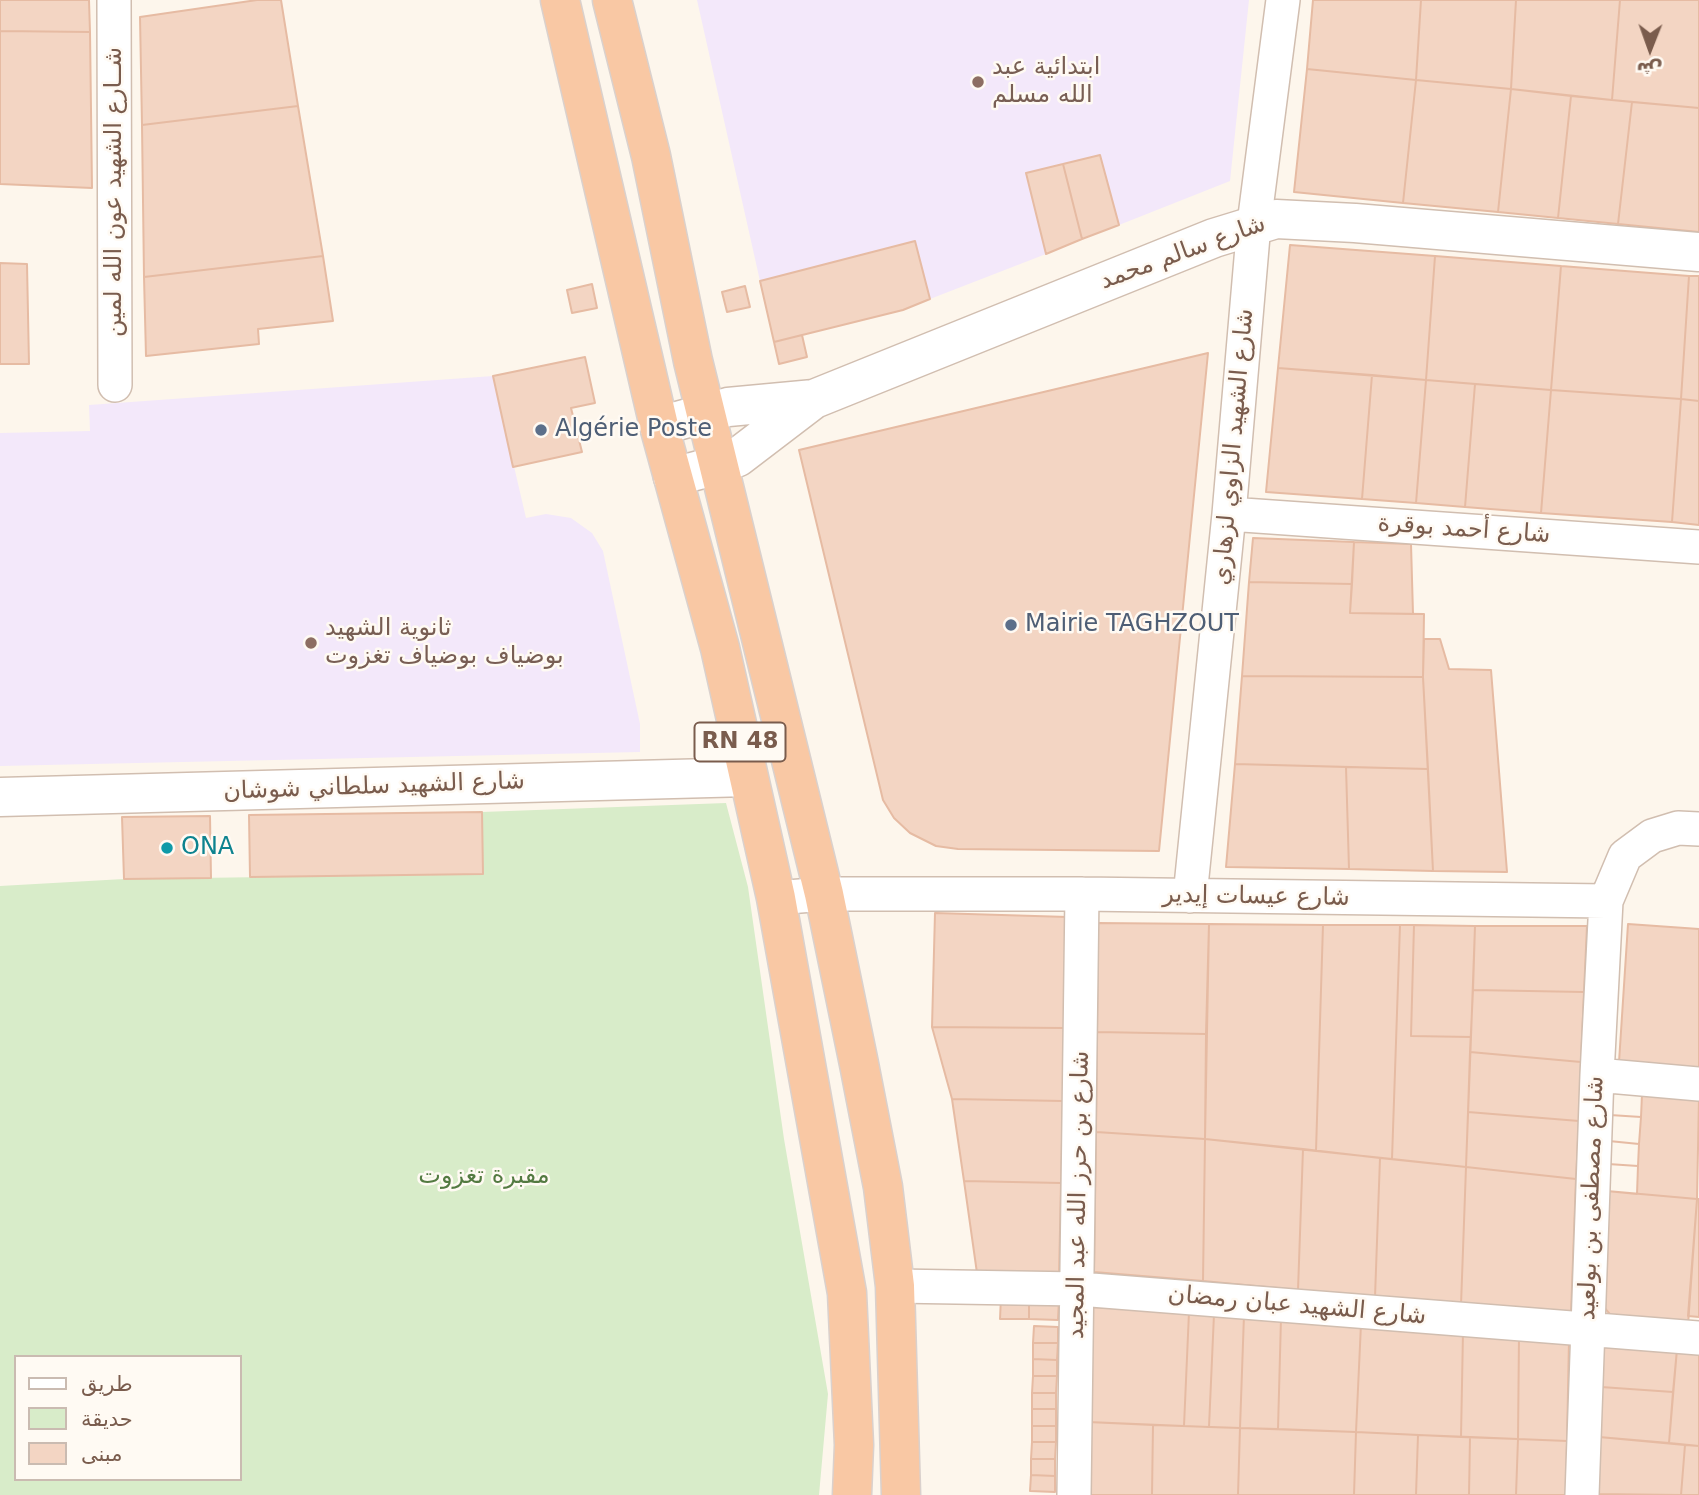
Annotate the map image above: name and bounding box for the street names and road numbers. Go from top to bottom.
street label: شــارع الشهيد عون الله لمين [101,47,129,337]
street label: شارع سالم محمد [1096,210,1270,296]
street label: شارع الشهيد الزاوي لزهاري [1208,307,1260,587]
street label: شارع أحمد بوقرة [1377,510,1551,550]
road number: RN 48 [694,722,786,762]
street label: شارع الشهيد سلطاني شوشان [223,767,525,807]
street label: شارع عيسات إيدير [1162,881,1350,913]
street label: شارع بن حرز الله عبد المجيد [1062,1051,1096,1339]
street label: شارع مصطفى بن بولعيد [1573,1075,1611,1321]
street label: شارع الشهيد عبان رمضان [1167,1280,1427,1332]

